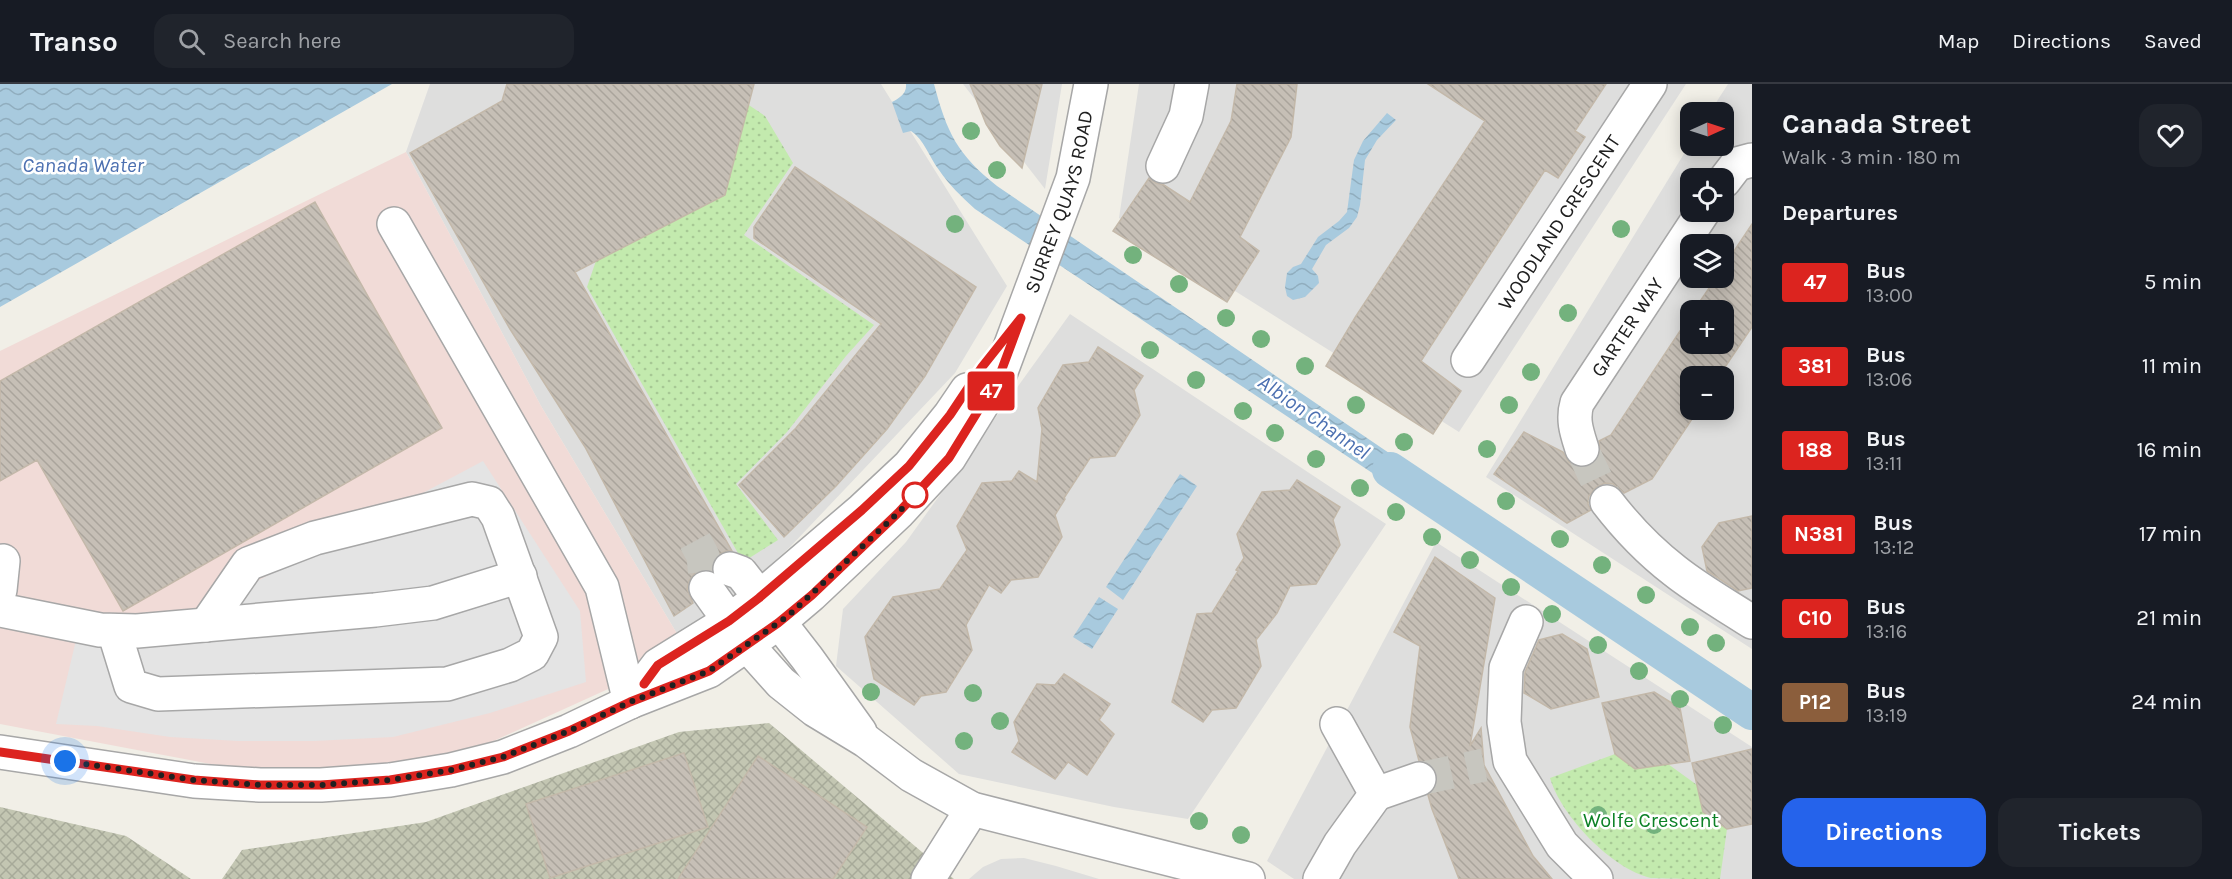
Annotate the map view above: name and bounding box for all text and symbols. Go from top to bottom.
search box [154,14,574,68]
text: Transo [30,25,118,58]
icon: search [175,25,208,58]
text: Search here [223,28,341,54]
text: Map [1938,29,1979,53]
text: Directions [2012,29,2111,53]
text: Saved [2144,29,2202,53]
north arrow [1680,102,1734,156]
map controls [1680,102,1734,420]
button: heart [2139,104,2202,167]
text: Canada Street [1782,107,1971,140]
street label: SURREY QUAYS ROAD [1020,108,1098,297]
street label: WOODLAND CRESCENT [1493,131,1625,314]
text: Walk · 3 min · 180 m [1782,146,1961,169]
water label: Canada Water [22,153,144,177]
button: locate [1680,168,1734,222]
text: Departures [1782,200,1898,226]
button: layers [1680,234,1734,288]
text: Bus [1866,258,1906,284]
text: 5 min [2144,269,2202,295]
text: 47 [1804,270,1826,294]
street label: GARTER WAY [1586,273,1669,381]
text: 13:00 [1866,284,1913,307]
button: + [1680,300,1734,354]
text: Bus [1866,342,1906,368]
text: 11 min [2142,353,2202,379]
text: 381 [1798,354,1832,378]
button: − [1680,366,1734,420]
text: 13:06 [1866,368,1912,391]
water label: Albion Channel [1254,370,1374,464]
line badge: 47 [964,372,1018,410]
text: 47 [980,379,1002,403]
text: Bus [1866,426,1906,452]
text: 16 min [2136,437,2202,463]
text: 188 [1798,438,1832,462]
text: 13:11 [1866,452,1902,475]
unlabelled marker [902,482,928,508]
text: Bus [1873,510,1913,536]
text: 17 min [2139,521,2202,547]
text: N381 [1794,522,1843,546]
text: 13:12 [1873,536,1914,559]
text: Bus [1866,594,1906,620]
text: 21 min [2136,605,2202,631]
text: C10 [1798,606,1832,630]
text: 13:16 [1866,620,1907,643]
text: Bus [1866,678,1906,704]
text: 24 min [2131,689,2202,715]
text: P12 [1799,690,1831,714]
text: 13:19 [1866,704,1907,727]
your location [50,746,80,776]
button: Directions [1782,798,1986,867]
button: Tickets [1998,798,2202,867]
park label: Wolfe Crescent [1583,809,1720,832]

